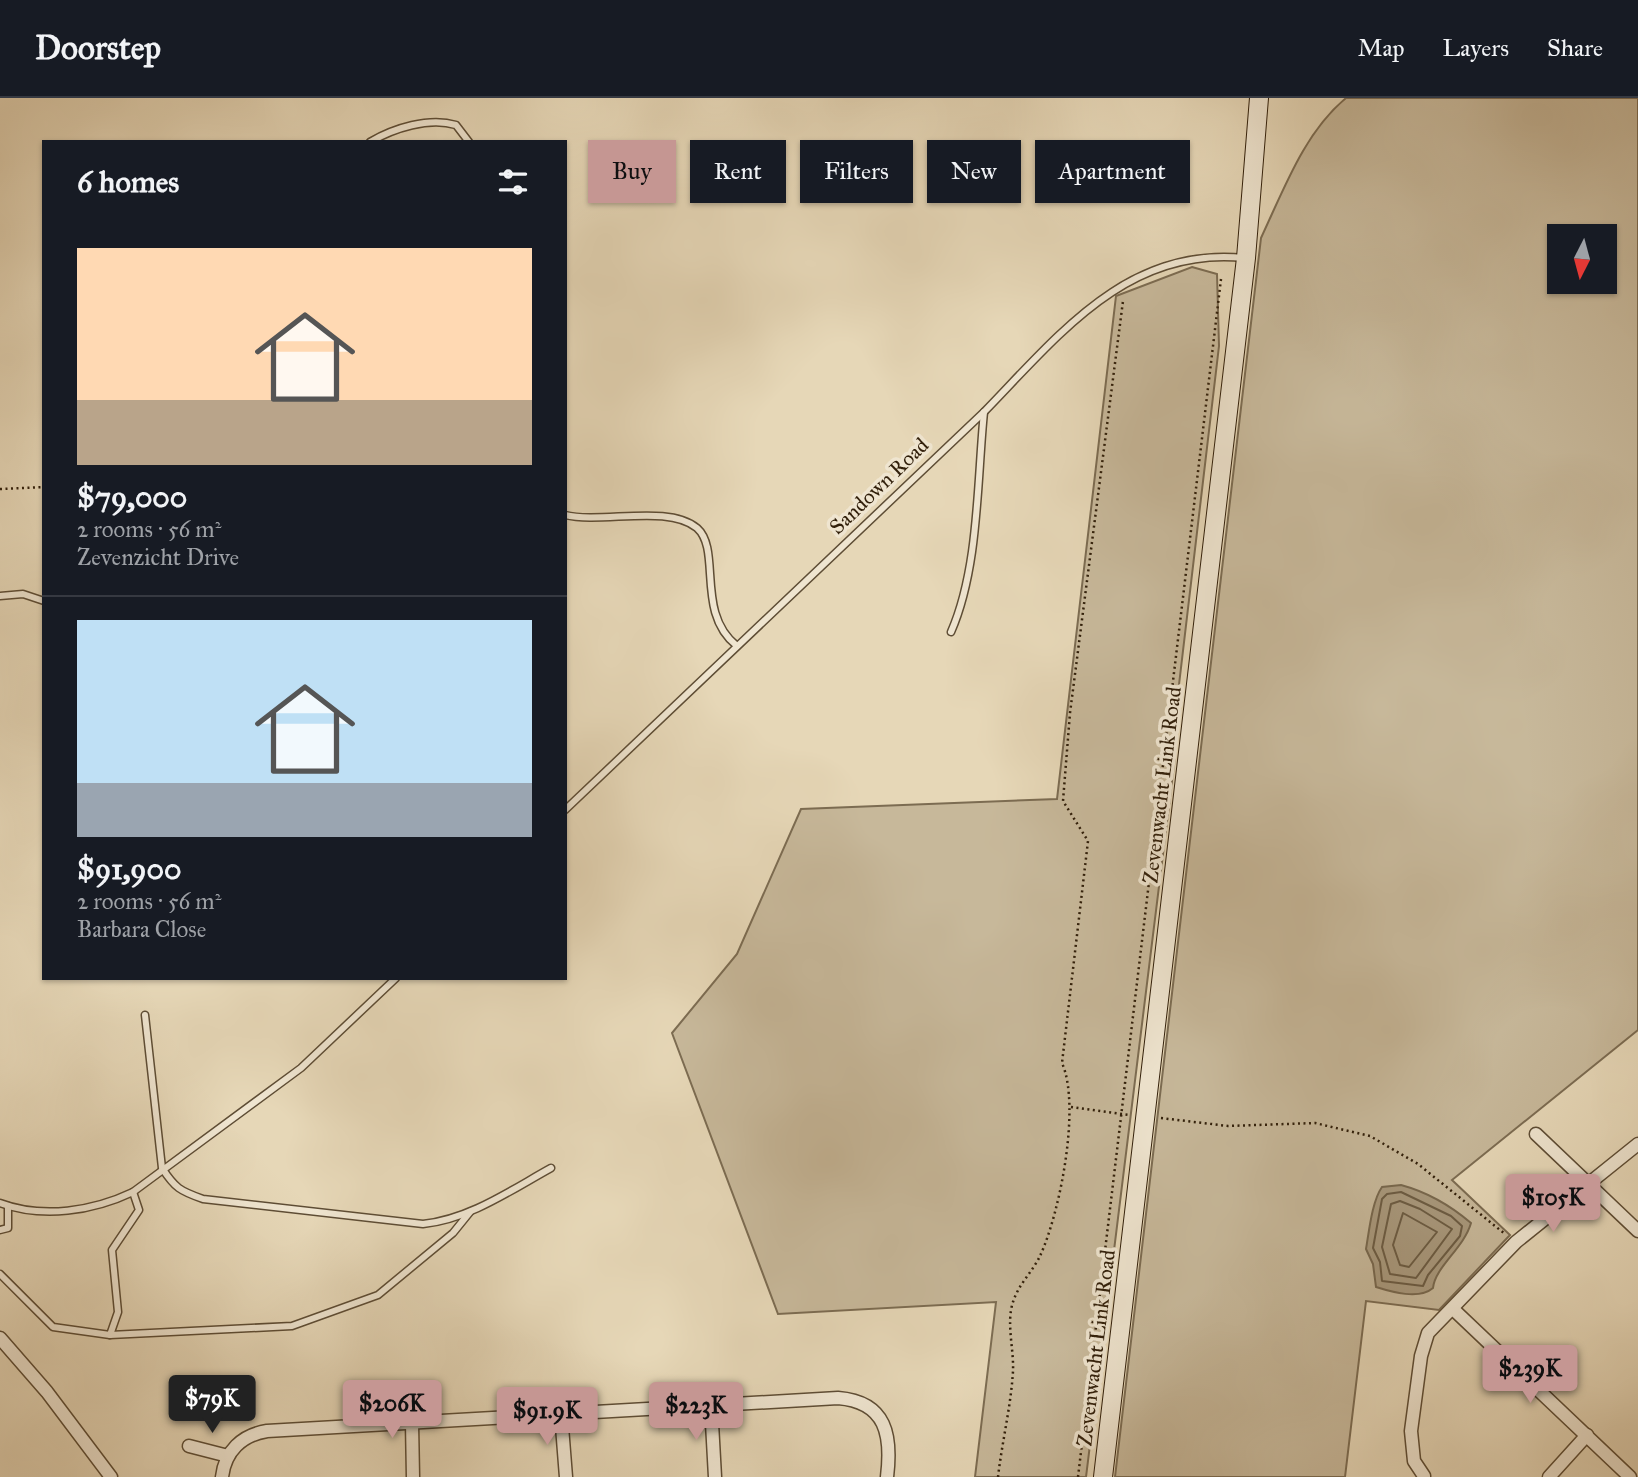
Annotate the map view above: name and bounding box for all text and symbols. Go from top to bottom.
text: Doorstep [35,28,161,68]
text: Map [1358,33,1405,63]
text: Layers [1443,33,1509,63]
text: Share [1547,33,1603,63]
chip: Buy [588,140,676,203]
chip: Rent [690,140,786,203]
chip: Filters [800,140,913,203]
chip: New [927,140,1021,203]
chip: Apartment [1035,140,1190,203]
icon: filters [494,163,532,201]
text: 6 homes [77,164,179,200]
north arrow [1547,224,1617,294]
map controls [1547,224,1617,294]
icon: home [242,294,368,420]
street label: Sandown Road [824,432,934,540]
text: $79,000 [77,479,187,515]
text: 2 rooms · 56 m² [77,515,221,543]
text: Zevenzicht Drive [77,543,239,571]
icon: home [242,666,368,792]
street label: Zevenwacht Link Road [1137,685,1187,885]
text: $91,900 [77,851,181,887]
text: 2 rooms · 56 m² [77,887,221,915]
text: Barbara Close [77,915,206,943]
pin: $105K [1504,1174,1602,1234]
text: $105K [1521,1183,1585,1211]
street label: Zevenwacht Link Road [1071,1248,1121,1448]
pin: $239K [1481,1346,1579,1405]
text: $239K [1498,1354,1562,1382]
pin: $79K [171,1376,253,1435]
pin: $206K [343,1380,441,1440]
pin: $223K [647,1382,745,1442]
text: $79K [185,1384,239,1412]
pin: $91.9K [490,1388,604,1447]
text: $206K [359,1389,425,1417]
text: $223K [665,1391,727,1419]
text: $91.9K [513,1396,581,1424]

